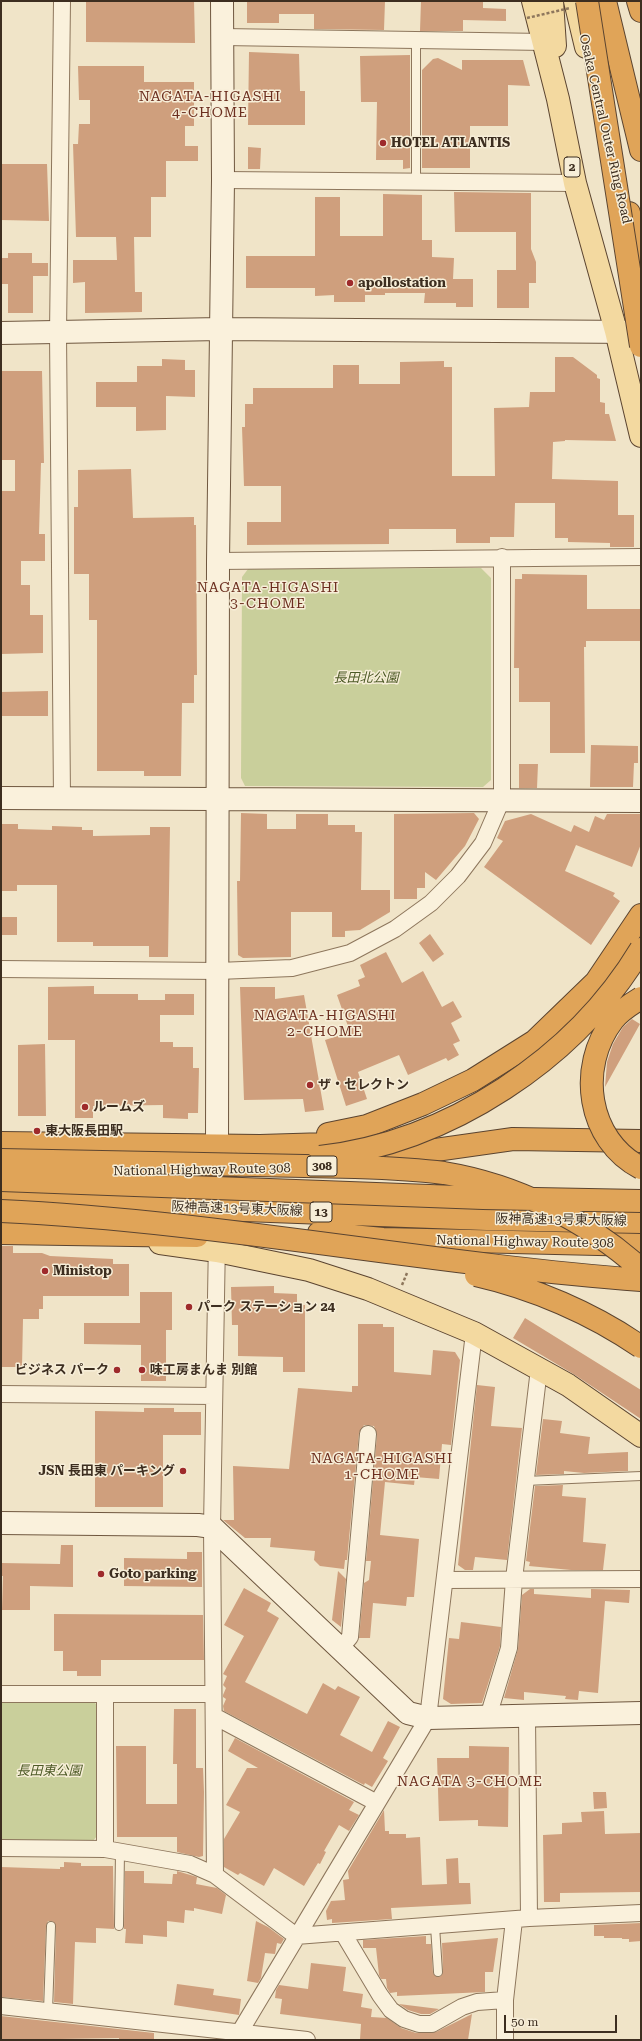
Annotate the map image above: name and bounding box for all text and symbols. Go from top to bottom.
street label: Osaka Central Outer Ring Road [576,33,634,225]
district label: NAGATA-HIGASHI 4-CHOME [139,89,281,122]
place label: HOTEL ATLANTIS [391,135,510,151]
marker: HOTEL ATLANTIS [378,138,388,148]
road number: 2 [564,157,580,177]
place label: apollostation [358,275,446,291]
marker: apollostation [345,278,355,288]
district label: NAGATA-HIGASHI 3-CHOME [197,580,339,612]
park label: 長田北公園 [334,670,398,686]
district label: NAGATA-HIGASHI 2-CHOME [254,1008,396,1040]
place label: ザ・セレクトン [318,1077,409,1093]
marker: ザ・セレクトン [305,1080,315,1090]
place label: ルームズ [93,1099,145,1115]
marker: ルームズ [80,1102,90,1112]
place label: 東大阪長田駅 [45,1123,123,1139]
marker: 東大阪長田駅 [32,1126,42,1136]
road number: 308 [307,1156,337,1176]
street label: National Highway Route 308 [113,1161,291,1179]
street label: 阪神高速13号東大阪線 [171,1199,303,1219]
road number: 13 [310,1202,332,1222]
street label: 阪神高速13号東大阪線 [495,1211,627,1229]
street label: National Highway Route 308 [436,1233,614,1251]
place label: Ministop [53,1263,112,1279]
marker: Ministop [40,1266,50,1276]
place label: パーク ステーション 24 [197,1299,335,1315]
marker: パーク ステーション 24 [184,1302,194,1312]
place label: ビジネス パーク [15,1362,109,1378]
place label: 味工房まんま 別館 [150,1362,257,1378]
marker: ビジネス パーク [112,1365,122,1375]
marker: 味工房まんま 別館 [137,1365,147,1375]
district label: NAGATA-HIGASHI 1-CHOME [311,1451,453,1484]
place label: JSN 長田東 パーキング [38,1463,175,1479]
marker: JSN 長田東 パーキング [178,1466,188,1476]
place label: Goto parking [109,1566,197,1582]
marker: Goto parking [96,1569,106,1579]
park label: 長田東公園 [17,1763,81,1779]
district label: NAGATA 3-CHOME [397,1774,543,1790]
scale bar [506,2007,619,2033]
text: 50 m [511,2015,538,2029]

